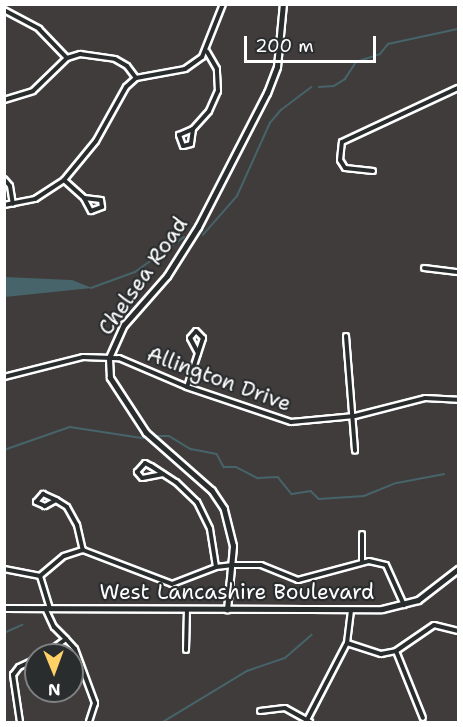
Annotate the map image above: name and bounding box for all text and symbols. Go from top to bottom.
scale bar [247,24,379,62]
text: 200 m [255,34,314,58]
street label: Chelsea Road [93,212,193,340]
street label: Allington Drive [144,341,294,417]
street label: West Lancashire Boulevard [100,579,374,605]
north arrow [24,643,84,703]
text: N [48,679,61,700]

